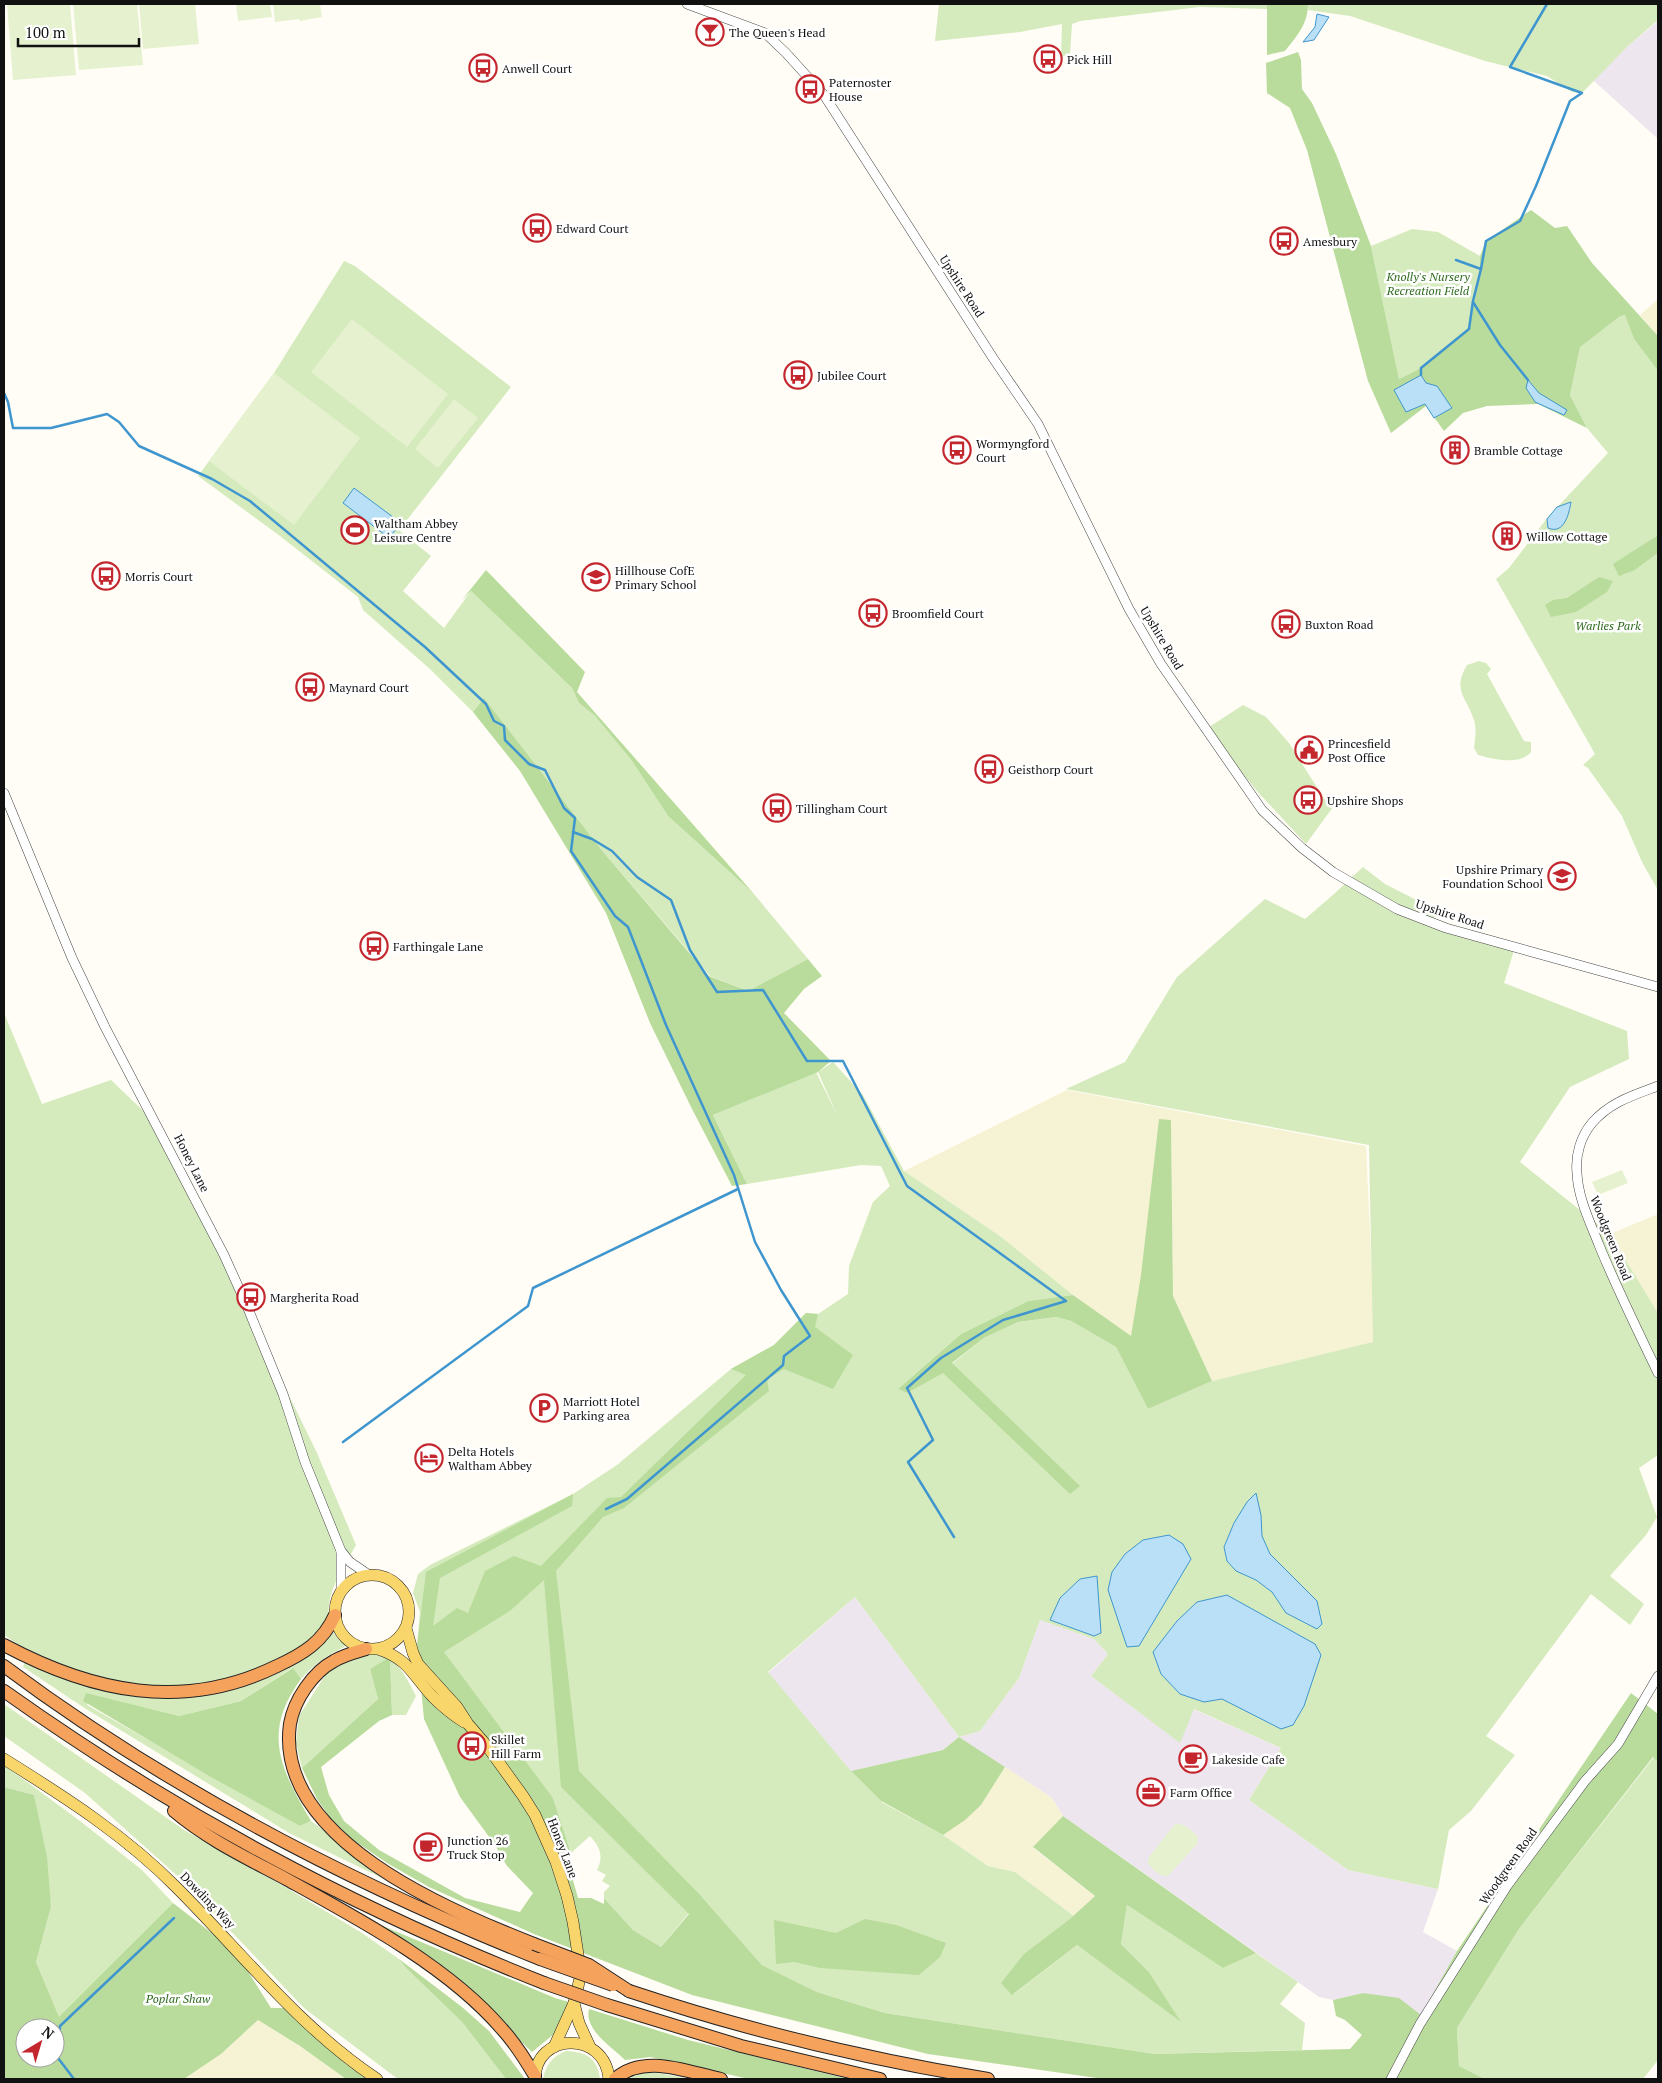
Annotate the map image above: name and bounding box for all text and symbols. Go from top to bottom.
scale bar [18,15,139,47]
bar icon: The Queen's Head [695,17,725,47]
text: 100 m [25,22,66,42]
place label: The Queen's Head [729,25,826,40]
bus stop icon: Pick Hill [1033,44,1063,74]
place label: Pick Hill [1067,52,1112,67]
bus stop icon: Anwell Court [468,53,498,83]
place label: Anwell Court [502,61,573,76]
bus stop icon: Paternoster House [795,74,825,104]
place label: Paternoster House [829,75,892,104]
bus stop icon: Edward Court [522,213,552,243]
place label: Edward Court [556,221,629,236]
bus stop icon: Amesbury [1269,226,1299,256]
place label: Amesbury [1303,234,1358,249]
street label: Upshire Road [936,252,988,320]
park label: Knolly's Nursery Recreation Field [1385,269,1470,298]
bus stop icon: Jubilee Court [783,360,813,390]
place label: Jubilee Court [817,368,887,383]
bus stop icon: Wormyngford Court [942,435,972,465]
building icon: Bramble Cottage [1440,435,1470,465]
place label: Wormyngford Court [976,436,1050,465]
place label: Bramble Cottage [1474,443,1563,458]
sports icon: Waltham Abbey Leisure Centre [340,515,370,545]
place label: Waltham Abbey Leisure Centre [374,516,459,545]
building icon: Willow Cottage [1492,521,1522,551]
place label: Willow Cottage [1526,529,1607,544]
bus stop icon: Morris Court [91,561,121,591]
school or university icon: Hillhouse CofE Primary School [581,562,611,592]
place label: Hillhouse CofE Primary School [615,563,697,592]
place label: Morris Court [125,569,194,584]
bus stop icon: Broomfield Court [858,598,888,628]
street label: Upshire Road [1137,604,1187,673]
place label: Broomfield Court [892,606,985,621]
bus stop icon: Buxton Road [1271,609,1301,639]
place label: Buxton Road [1305,617,1374,632]
park label: Warlies Park [1575,618,1641,633]
bus stop icon: Maynard Court [295,672,325,702]
place label: Maynard Court [329,680,409,695]
public building icon: Princesfield Post Office [1294,735,1324,765]
place label: Princesfield Post Office [1328,736,1391,765]
bus stop icon: Geisthorp Court [974,754,1004,784]
place label: Geisthorp Court [1008,762,1094,777]
bus stop icon: Upshire Shops [1293,785,1323,815]
bus stop icon: Tillingham Court [762,793,792,823]
place label: Upshire Shops [1327,793,1403,808]
place label: Tillingham Court [796,801,888,816]
school or university icon: Upshire Primary Foundation School [1547,861,1577,891]
place label: Upshire Primary Foundation School [1442,862,1544,891]
street label: Upshire Road [1414,896,1486,932]
bus stop icon: Farthingale Lane [359,931,389,961]
place label: Farthingale Lane [393,939,483,954]
street label: Honey Lane [171,1131,213,1195]
street label: Woodgreen Road [1587,1193,1635,1283]
bus stop icon: Margherita Road [236,1282,266,1312]
place label: Margherita Road [270,1290,359,1305]
parking icon: Marriott Hotel Parking area [529,1393,559,1423]
place label: Marriott Hotel Parking area [563,1394,640,1423]
hotel icon: Delta Hotels Waltham Abbey [414,1443,444,1473]
place label: Delta Hotels Waltham Abbey [448,1444,533,1473]
bus stop icon: Skillet Hill Farm [457,1731,487,1761]
place label: Skillet Hill Farm [491,1732,542,1761]
cafe icon: Lakeside Cafe [1178,1744,1208,1774]
place label: Lakeside Cafe [1212,1752,1285,1767]
office icon: Farm Office [1136,1777,1166,1807]
place label: Farm Office [1170,1785,1232,1800]
street label: Honey Lane [545,1816,581,1880]
street label: Woodgreen Road [1476,1824,1540,1907]
cafe icon: Junction 26 Truck Stop [413,1832,443,1862]
place label: Junction 26 Truck Stop [447,1833,509,1862]
street label: Dowding Way [177,1869,239,1932]
park label: Poplar Shaw [145,1991,211,2006]
north arrow [15,2018,65,2068]
text: N [38,2022,59,2043]

